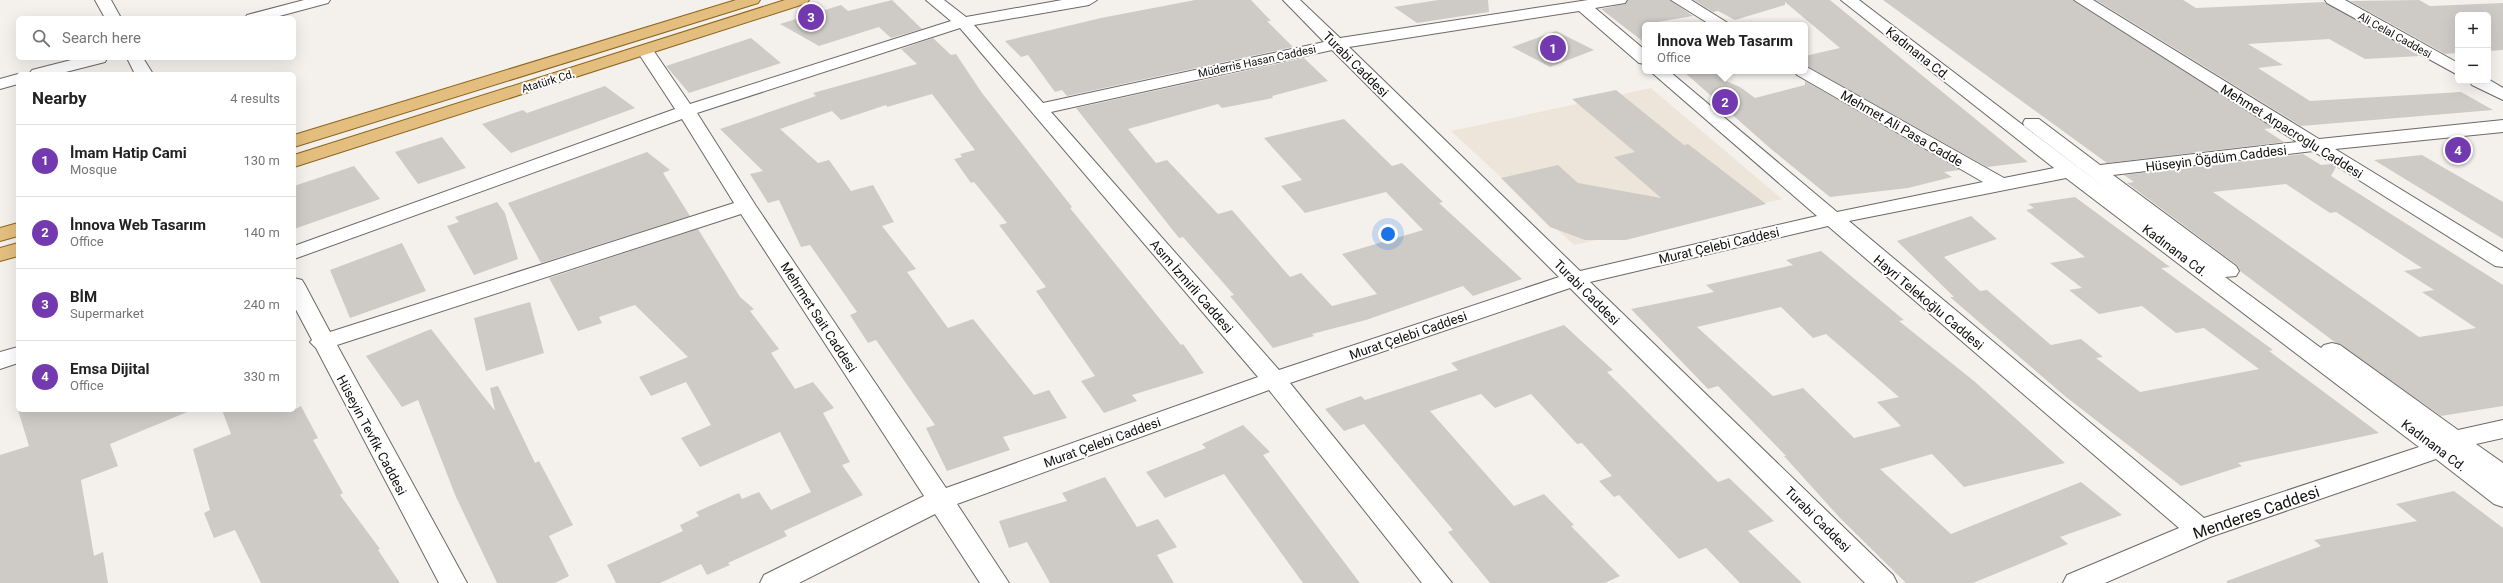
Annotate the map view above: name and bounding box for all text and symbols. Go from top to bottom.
pin: 3 [798,2,824,32]
street label: Ali Celal Caddesi [2356,10,2434,61]
map controls [2455,12,2491,84]
button: + [2455,12,2491,48]
search box [16,16,296,60]
popup [1642,22,1808,74]
street label: Kadınana Cd. [1883,24,1953,83]
icon: search [30,27,52,49]
text: Search here [62,29,141,47]
street label: Turabi Caddesi [1320,29,1391,100]
text: İnnova Web Tasarım [1657,32,1793,50]
pin: 1 [1540,33,1566,63]
street label: Müderris Hasan Caddesi [1197,43,1317,80]
button: − [2455,48,2491,84]
text: Office [1657,50,1691,65]
street label: Atatürk Cd. [520,67,576,96]
street label: Mehmet Arpacroglu Caddesi [2218,81,2366,181]
pin: 2 [1712,87,1738,117]
street label: Mehmet Ali Pasa Cadde [1838,87,1966,170]
text: Nearby [32,88,87,108]
text: 4 results [230,91,280,106]
pin: 4 [2445,135,2471,165]
street label: Hüseyin Öğdüm Caddesi [2145,142,2287,175]
text: İmam Hatip Cami [70,144,187,162]
text: 1 [41,153,49,168]
text: 130 m [243,153,280,168]
text: Mosque [70,162,117,177]
text: İnnova Web Tasarım [70,216,206,234]
street label: Kadınana Cd. [2140,221,2210,279]
your location [1378,224,1398,244]
street label: Murat Çelebi Caddesi [1657,224,1781,267]
text: 2 [41,225,49,240]
text: 140 m [243,225,280,240]
text: Office [70,234,104,249]
street label: Asım İzmirli Caddesi [1147,237,1236,336]
street label: Hayri Telekoğlu Caddesi [1871,252,1987,353]
street label: Turabi Caddesi [1551,257,1622,328]
street label: Mehrmet Sait Caddesi [777,260,860,375]
text: BİM [70,288,97,306]
text: 3 [41,297,49,312]
text: 240 m [243,297,280,312]
text: Supermarket [70,306,144,321]
street label: Murat Çelebi Caddesi [1347,308,1469,363]
text: Emsa Dijital [70,360,150,378]
text: 4 [41,369,49,384]
text: 330 m [243,369,280,384]
street label: Hüseyin Tevfik Caddesi [334,373,410,498]
text: Office [70,378,104,393]
street label: Murat Çelebi Caddesi [1042,414,1163,471]
street label: Kadınana Cd. [2399,416,2469,474]
street label: Menderes Caddesi [2190,482,2322,543]
street label: Turabi Caddesi [1782,484,1853,555]

